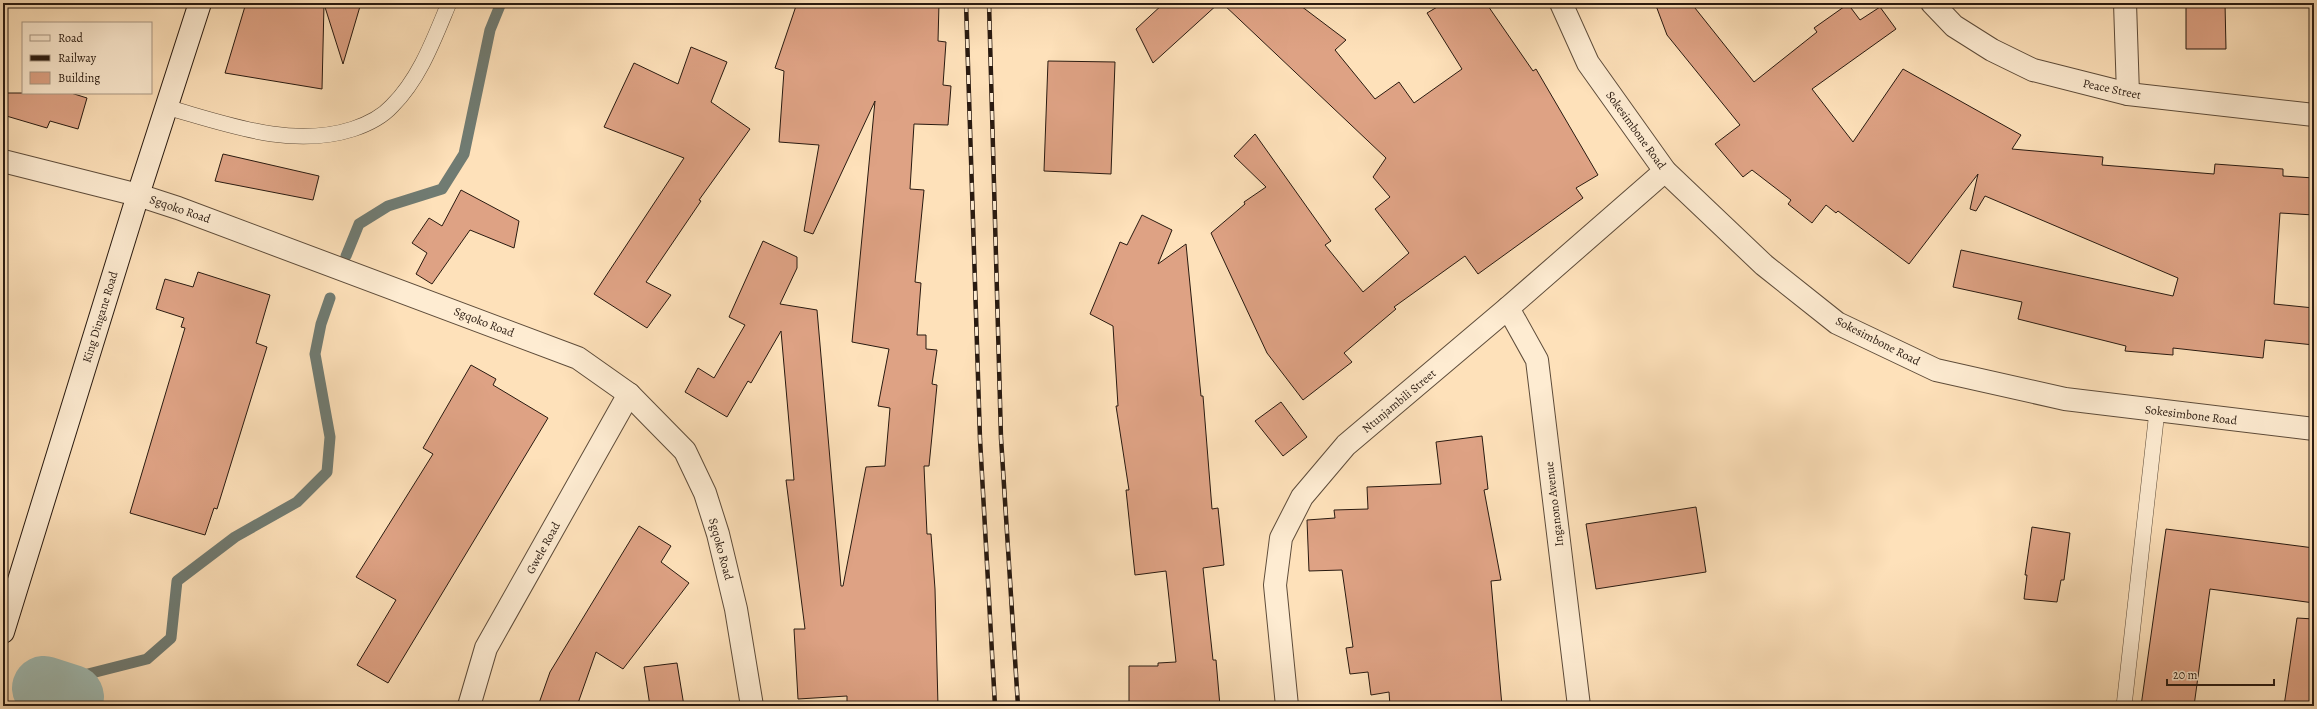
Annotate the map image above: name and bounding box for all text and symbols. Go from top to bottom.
legend [22,22,152,94]
text: Road [58,30,84,46]
text: Railway [58,50,97,66]
text: Building [58,70,100,86]
street label: Peace Street [2081,75,2143,103]
street label: Sokesimbone Road [1602,88,1670,173]
street label: Sgqoko Road [147,191,213,227]
street label: King Dingane Road [78,269,122,365]
street label: Sgqoko Road [451,303,517,341]
street label: Sokesimbone Road [1833,313,1923,369]
street label: Ntunjambili Street [1359,365,1439,437]
street label: Sokesimbone Road [2144,401,2239,429]
street label: Inganono Avenue [1541,461,1567,547]
street label: Sgqoko Road [705,516,737,582]
street label: Gwele Road [522,519,564,577]
scale bar [2167,661,2274,687]
text: 20 m [2173,667,2197,683]

